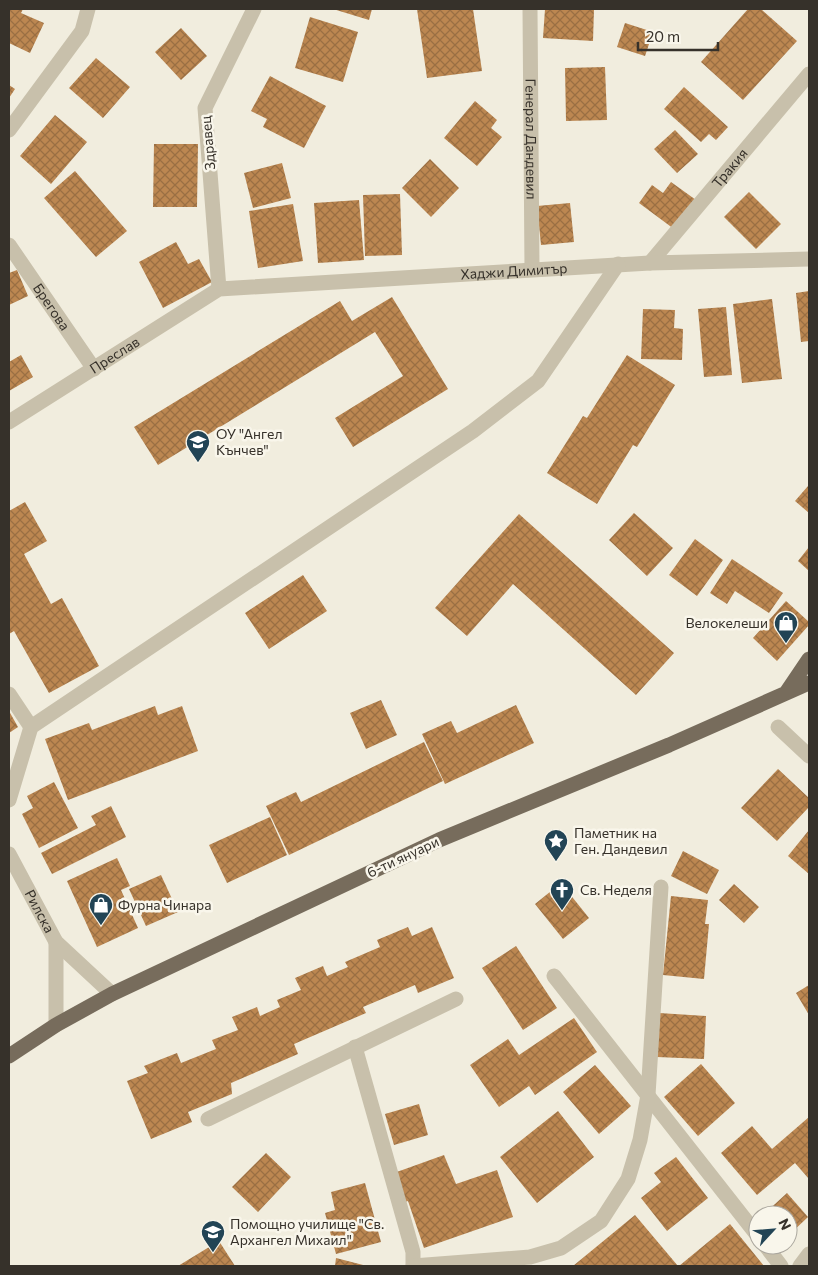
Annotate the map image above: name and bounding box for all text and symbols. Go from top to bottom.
scale bar [638,20,718,52]
text: 20 m [646,27,680,45]
street label: Генерал Дандевил [523,78,540,200]
street label: Здравец [197,115,218,171]
street label: Тракия [708,145,751,191]
street label: Хаджи Димитър [460,259,568,282]
street label: Брегова [30,280,74,333]
street label: Преслав [86,333,142,377]
place label: ОУ "Ангел Кънчев" [216,425,283,458]
school or university icon: ОУ "Ангел Кънчев" [185,429,211,463]
shop icon: Велокелеши [773,610,799,644]
place label: Велокелеши [685,614,768,631]
place label: Паметник на Ген. Дандевил [574,824,668,857]
place icon: Паметник на Ген. Дандевил [543,828,569,862]
street label: 6-ти януари [364,832,442,881]
church icon: Св. Неделя [549,877,575,911]
place label: Св. Неделя [580,881,652,898]
street label: Рилска [22,887,59,936]
shop icon: Фурна Чинара [88,892,114,926]
place label: Фурна Чинара [118,896,211,913]
north arrow [748,1205,798,1255]
place label: Помощно училище "Св. Архангел Михаил" [230,1215,384,1248]
text: N [775,1216,795,1233]
school or university icon: Помощно училище "Св. Архангел Михаил" [200,1219,226,1253]

